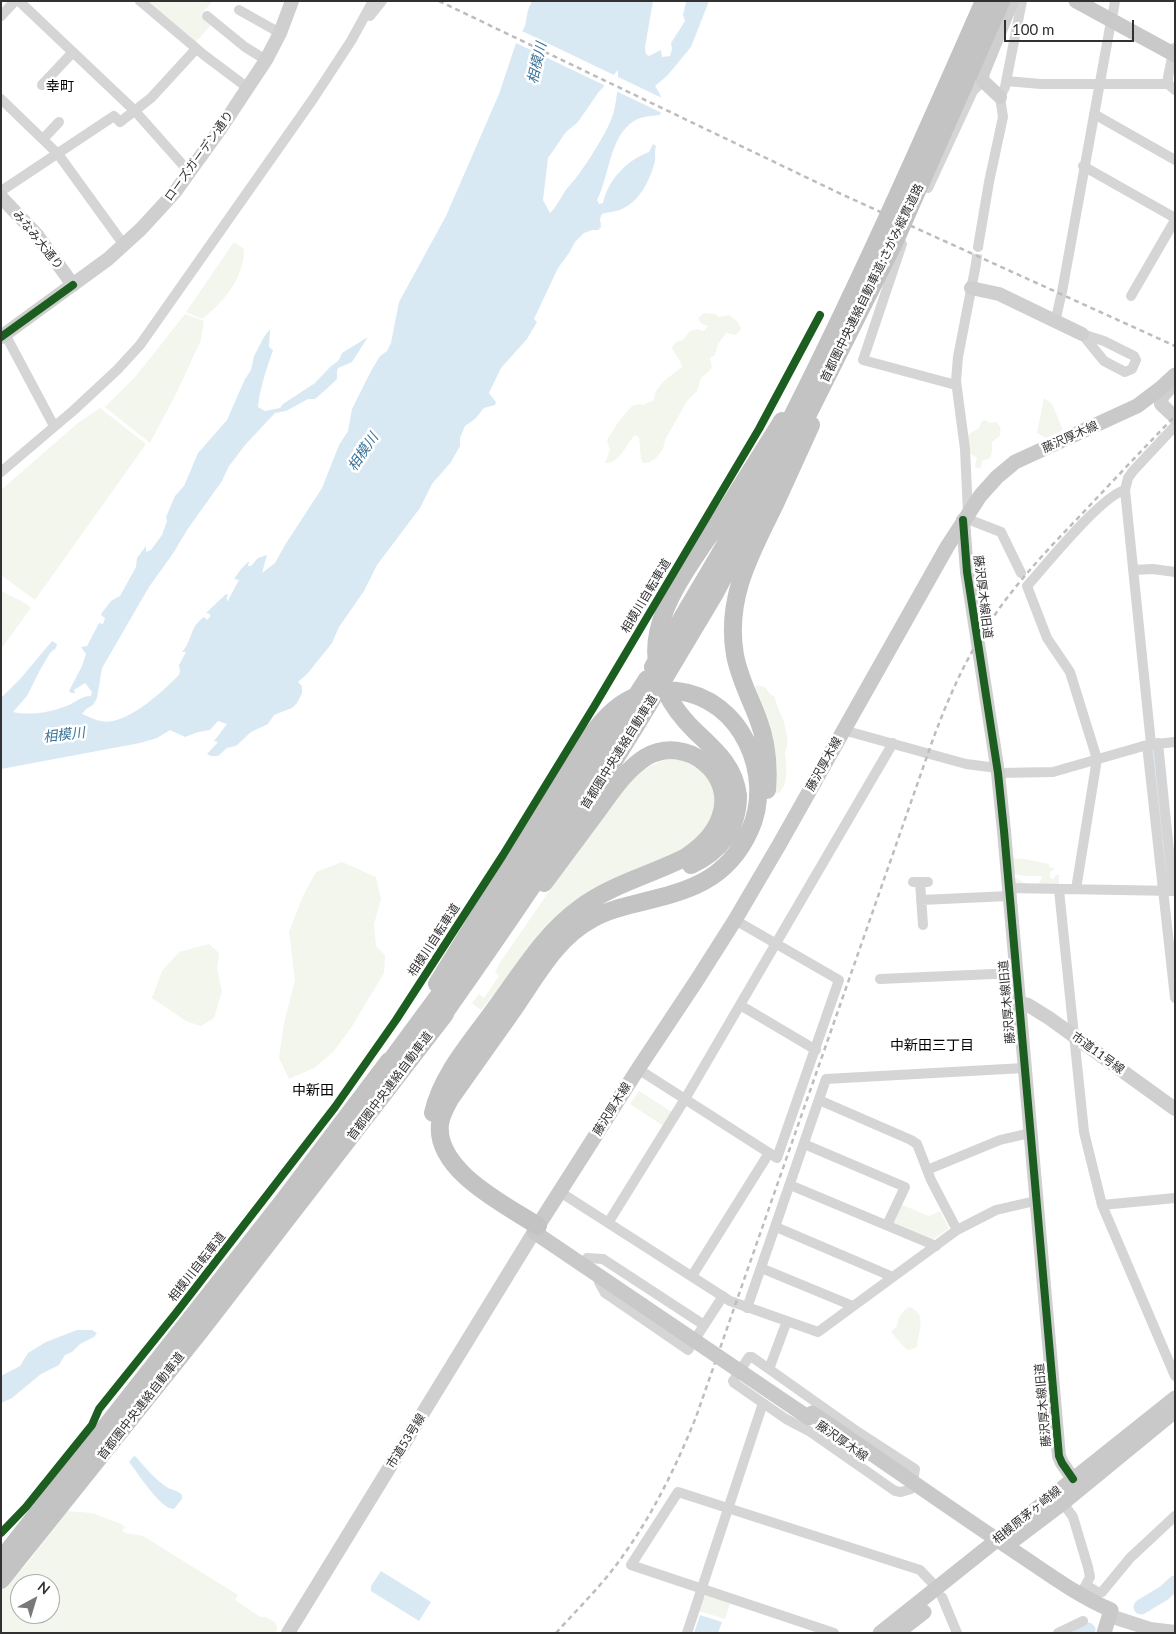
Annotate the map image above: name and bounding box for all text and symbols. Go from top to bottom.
scale bar [1006,10,1136,42]
text: 100 m [1012,20,1054,38]
water label: 相模川 [524,41,550,85]
district label: 幸町 [46,78,74,94]
street label: ローズガーデン通り [161,108,237,204]
street label: 首都圏中央連絡自動車道;さがみ縦貫道路 [817,181,927,385]
street label: みなみ大通り [10,207,66,273]
street label: 藤沢厚木線 [1040,418,1100,456]
water label: 相模川 [344,430,382,474]
street label: 藤沢厚木線旧道 [971,554,995,640]
street label: 相模川自転車道 [618,556,674,636]
street label: 首都圏中央連絡自動車道 [578,692,660,812]
water label: 相模川 [42,724,86,746]
street label: 藤沢厚木線 [803,734,845,794]
street label: 相模川自転車道 [405,901,463,979]
street label: 藤沢厚木線旧道 [996,960,1018,1044]
street label: 首都圏中央連絡自動車道 [345,1029,435,1143]
street label: 市道11号線 [1069,1029,1127,1077]
district label: 中新田三丁目 [890,1037,974,1053]
street label: 藤沢厚木線 [590,1080,634,1138]
district label: 中新田 [292,1082,334,1098]
street label: 相模川自転車道 [165,1229,229,1305]
street label: 首都圏中央連絡自動車道 [95,1350,187,1462]
street label: 藤沢厚木線旧道 [1032,1363,1054,1447]
street label: 市道53号線 [383,1411,429,1471]
street label: 藤沢厚木線 [813,1418,871,1464]
street label: 相模原茅ヶ崎線 [990,1483,1064,1547]
north arrow [10,1574,60,1624]
text: N [35,1578,54,1598]

